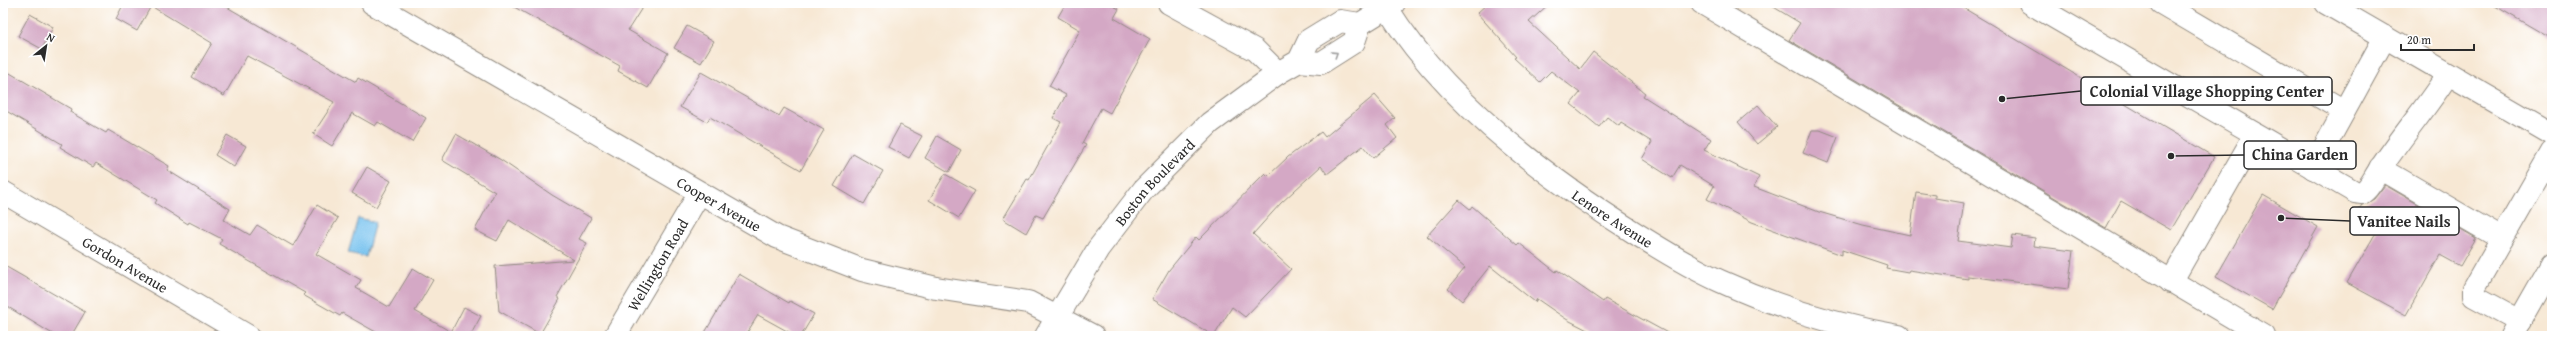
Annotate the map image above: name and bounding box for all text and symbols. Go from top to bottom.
north arrow [26,26,66,66]
scale bar [2401,26,2474,52]
text: N [44,29,59,46]
text: 20 m [2407,31,2431,48]
one-way arrow [1331,51,1338,59]
callout: Colonial Village Shopping Center [2081,77,2332,105]
text: Colonial Village Shopping Center [2090,79,2325,103]
street label: Boston Boulevard [1109,134,1199,230]
callout: China Garden [2244,141,2356,169]
text: China Garden [2252,142,2349,166]
street label: Cooper Avenue [673,171,765,236]
street label: Lenore Avenue [1568,184,1657,252]
callout: Vanitee Nails [2350,207,2459,235]
text: Vanitee Nails [2357,209,2451,233]
street label: Wellington Road [622,215,693,315]
street label: Gordon Avenue [79,231,172,297]

